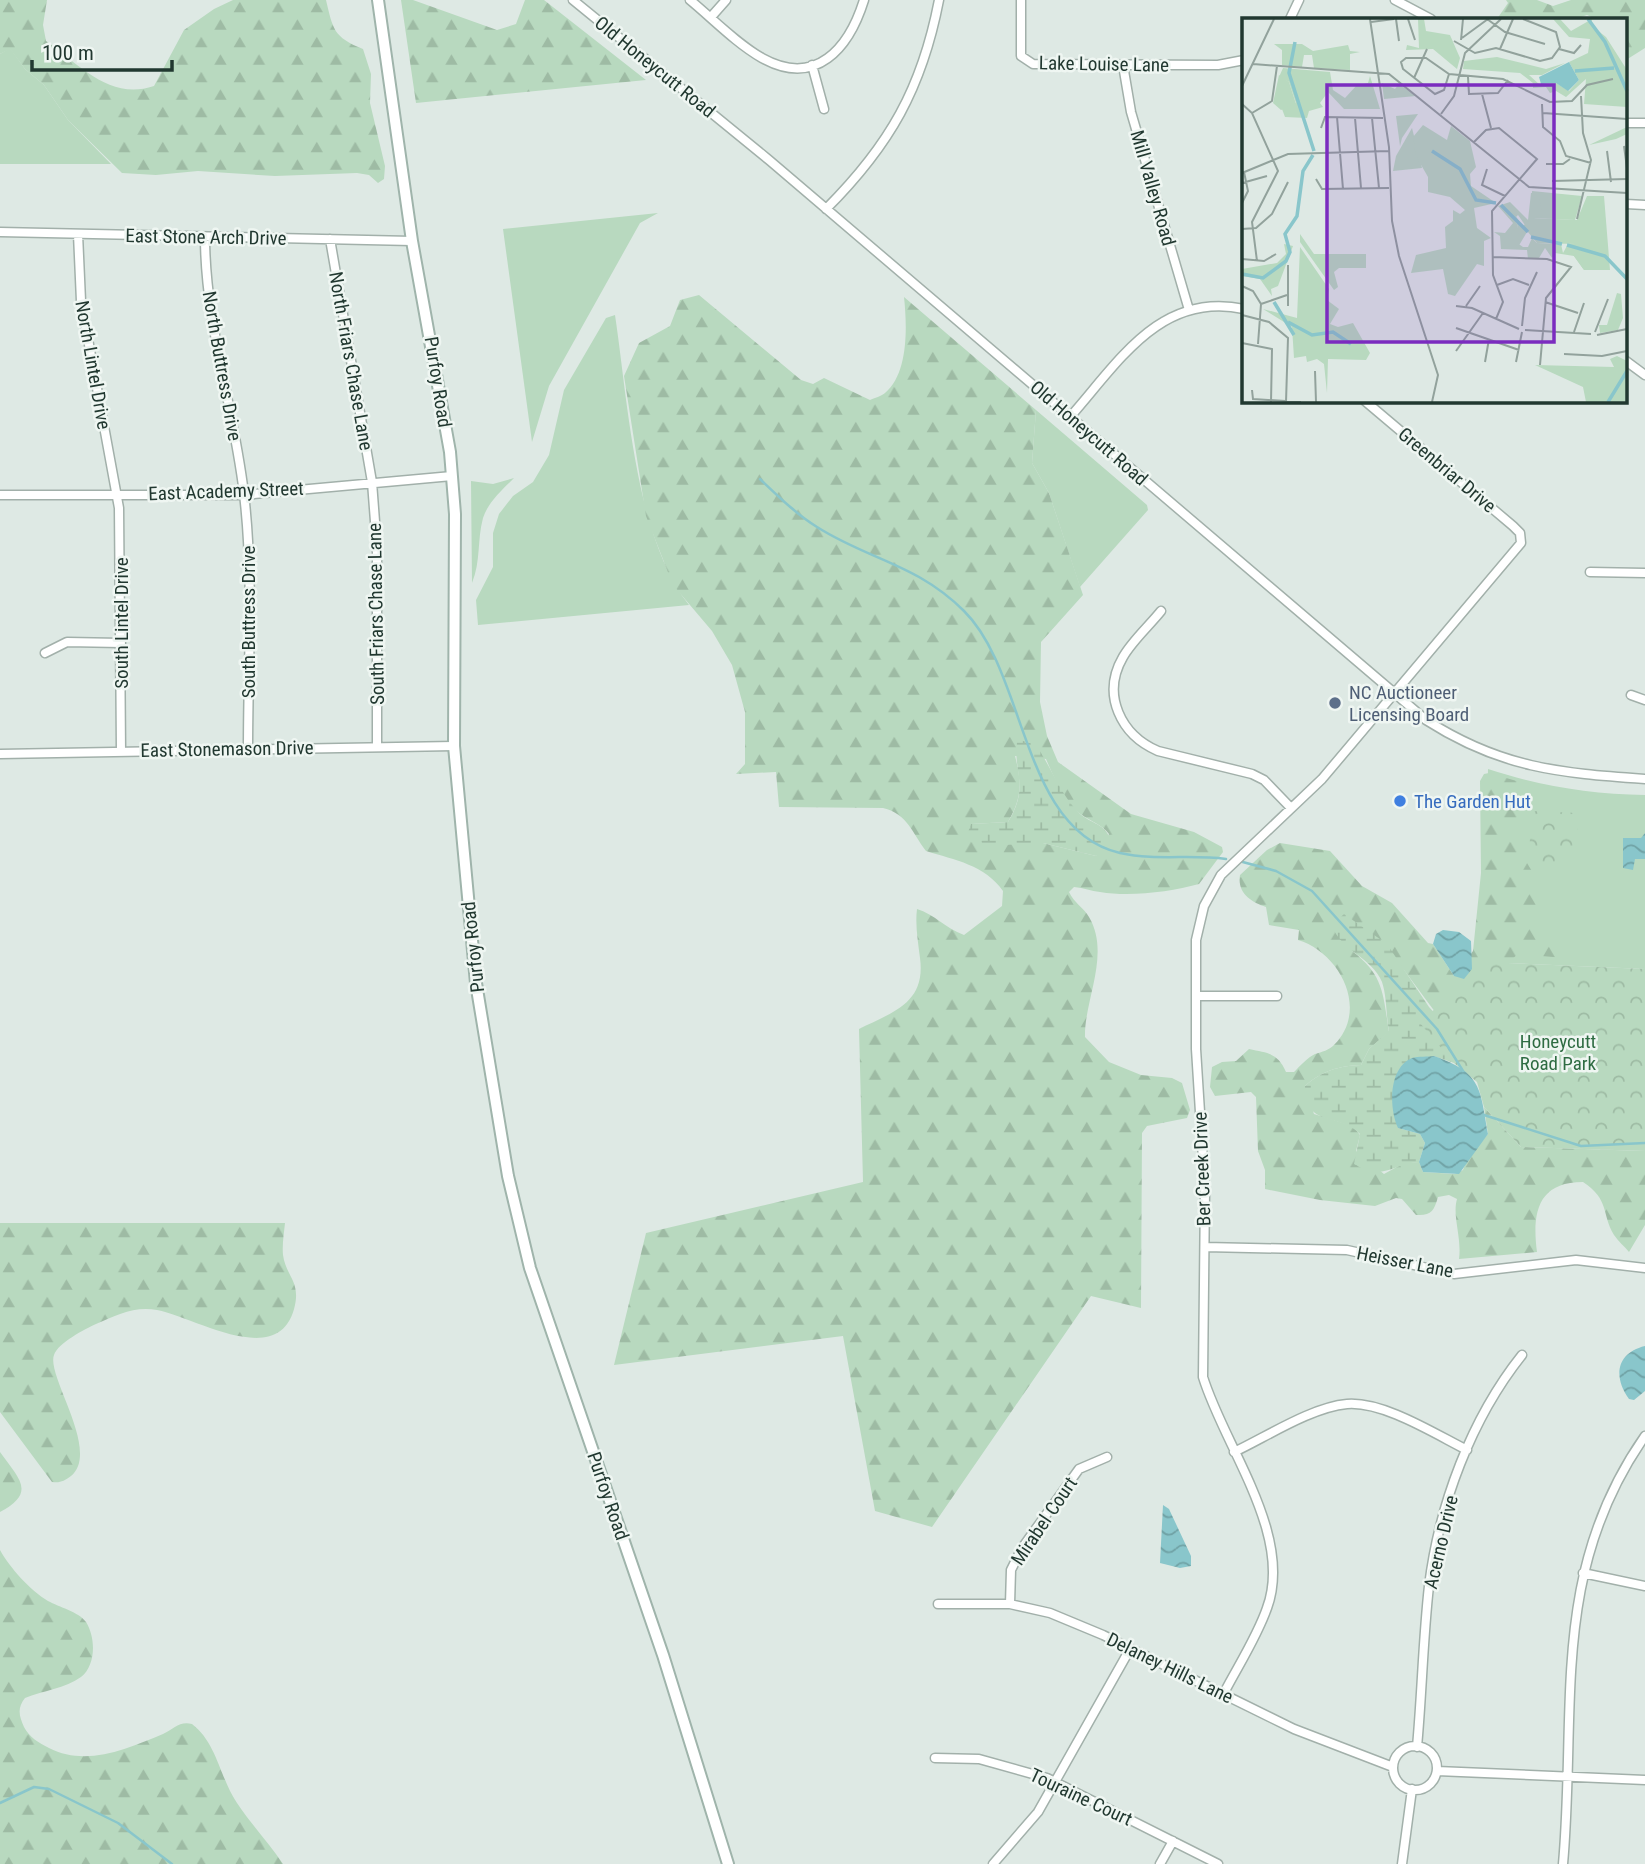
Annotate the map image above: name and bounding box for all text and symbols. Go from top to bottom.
street label: Old Honeycutt Road [590,11,720,123]
inset map [1242,18,1628,402]
scale bar [32,28,172,72]
text: 100 m [42,41,94,65]
street label: Lake Louise Lane [1039,51,1169,77]
street label: Mill Valley Road [1126,128,1180,248]
street label: East Stone Arch Drive [125,224,287,250]
street label: North Friars Chase Lane [324,270,378,452]
street label: North Buttress Drive [198,289,247,443]
street label: North Lintel Drive [70,299,116,431]
street label: Purfoy Road [419,335,457,429]
street label: Old Honeycutt Road [1025,376,1153,490]
street label: Greenbriar Drive [1393,422,1501,518]
street label: East Academy Street [148,477,304,505]
street label: South Friars Chase Lane [363,523,389,705]
street label: South Buttress Drive [237,546,260,698]
street label: South Lintel Drive [110,557,133,689]
place label: NC Auctioneer Licensing Board [1349,681,1469,726]
marker: NC Auctioneer Licensing Board [1327,695,1343,711]
street label: East Stonemason Drive [140,736,314,762]
place label: The Garden Hut [1414,790,1531,813]
marker: The Garden Hut [1392,793,1408,809]
street label: Purfoy Road [457,900,489,994]
park label: Honeycutt Road Park [1520,1030,1597,1075]
street label: Ber Creek Drive [1189,1111,1215,1227]
street label: Heisser Lane [1355,1241,1455,1283]
street label: Purfoy Road [582,1449,634,1543]
street label: Mirabel Court [1006,1472,1082,1570]
street label: Acerno Drive [1419,1493,1463,1591]
street label: Delaney Hills Lane [1103,1627,1237,1709]
street label: Touraine Court [1026,1763,1136,1831]

